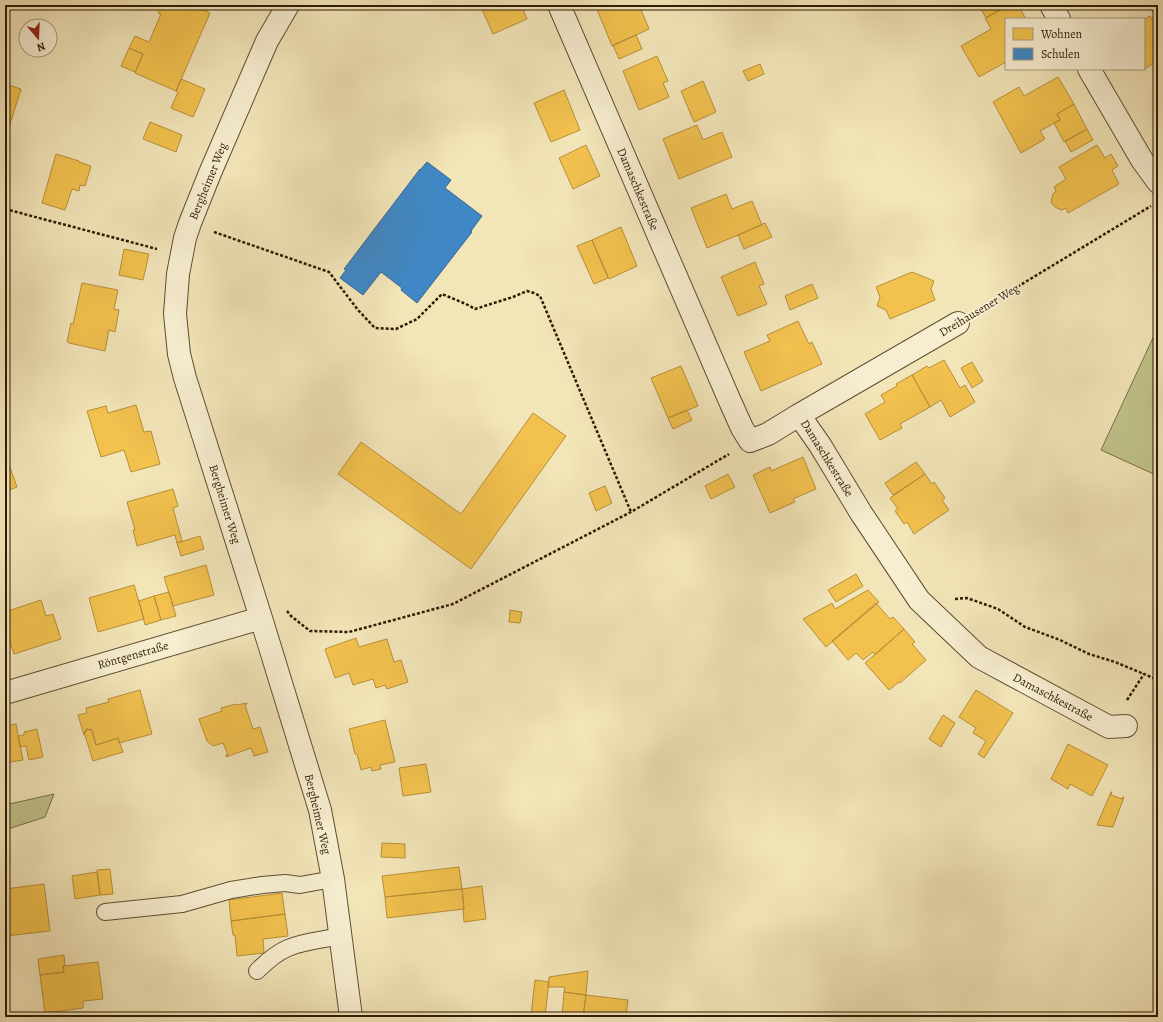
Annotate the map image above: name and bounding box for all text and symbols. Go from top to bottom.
north arrow [18,18,58,58]
legend [1005,18,1145,70]
text: Wohnen [1040,26,1083,42]
text: N [35,39,47,55]
text: Schulen [1041,46,1080,62]
street label: Bergheimer Weg [185,140,231,222]
street label: Damaschkestraße [613,145,663,233]
street label: Dreihausener Weg [936,280,1022,340]
street label: Damaschkestraße [797,416,857,500]
street label: Bergheimer Weg [205,462,245,546]
street label: Röntgenstraße [96,637,170,673]
street label: Damaschkestraße [1010,669,1096,725]
street label: Bergheimer Weg [301,772,335,856]

